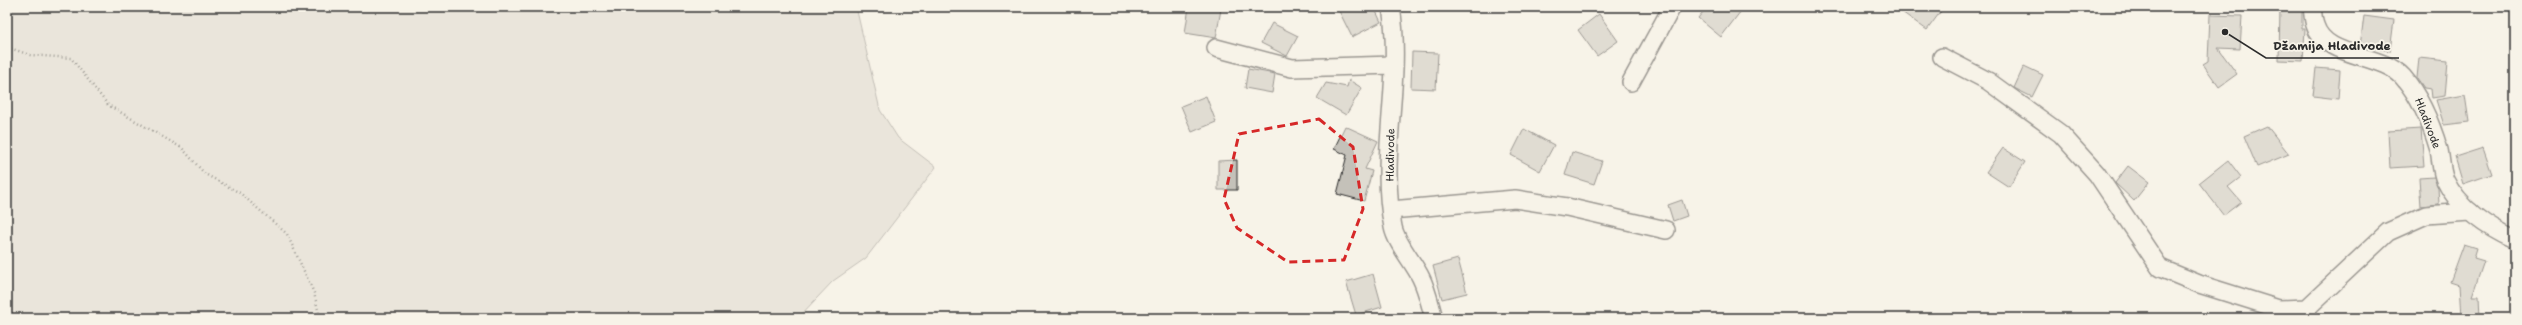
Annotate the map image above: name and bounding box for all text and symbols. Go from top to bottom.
callout: Džamija Hladivode [2266,34,2399,58]
text: Džamija Hladivode [2273,38,2391,54]
street label: Hladivode [2411,95,2444,151]
street label: Hladivode [1383,128,1398,182]

